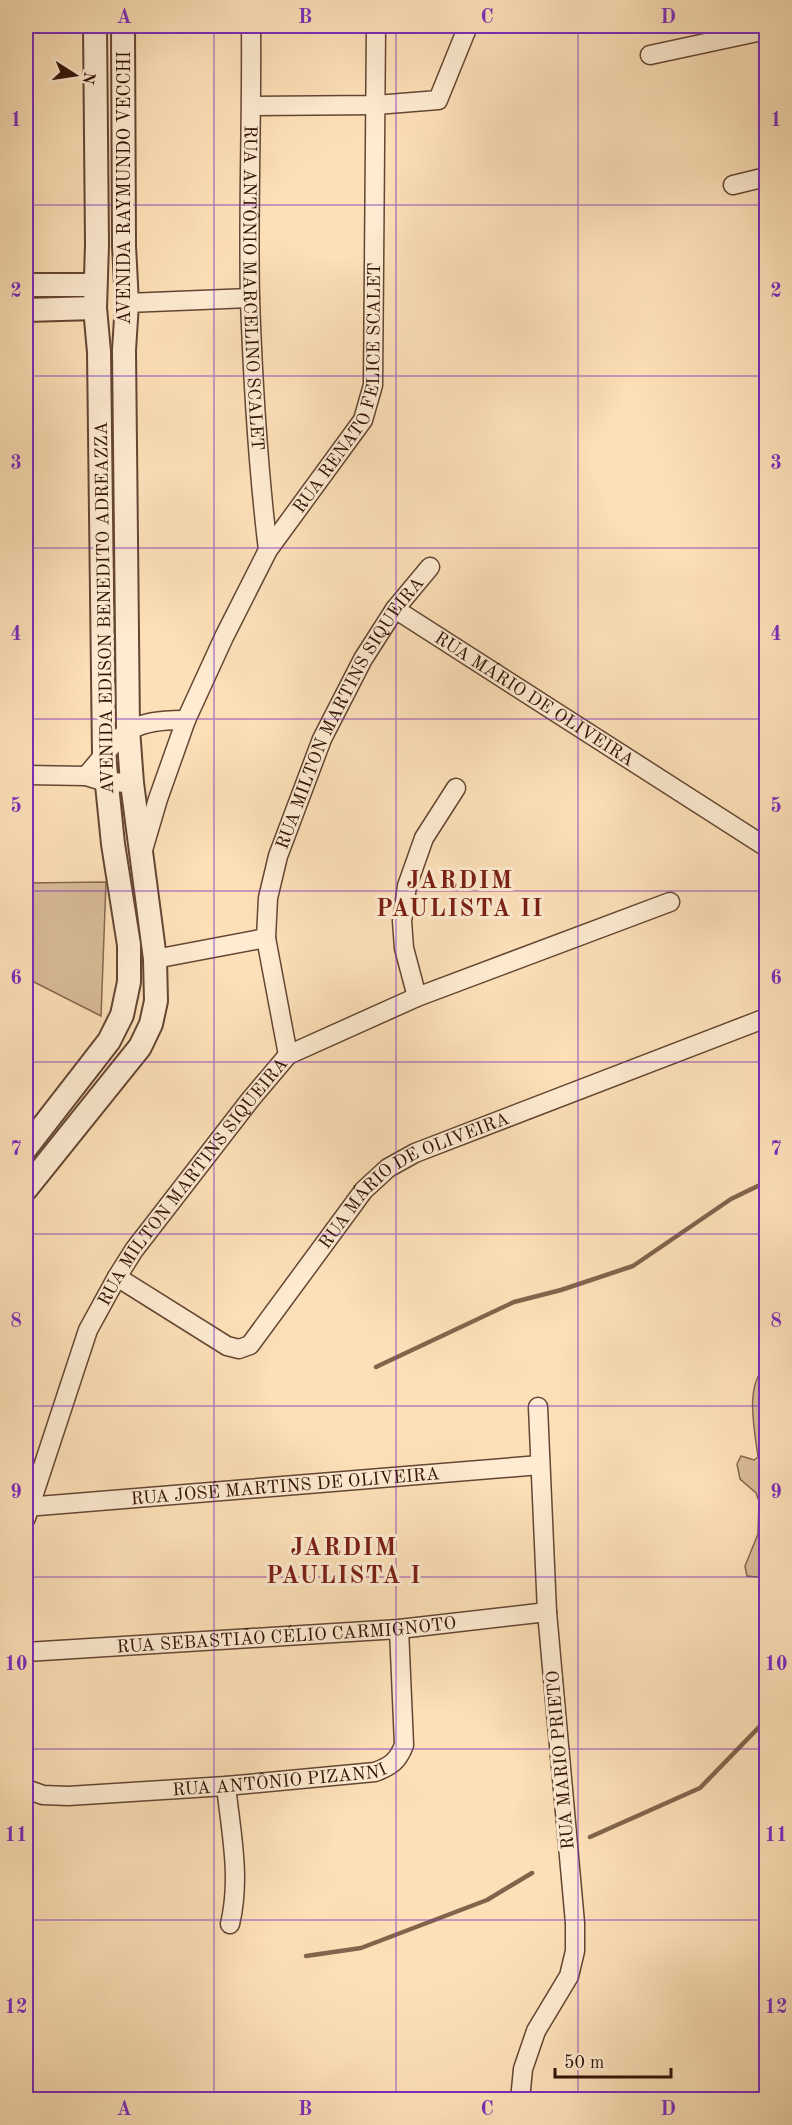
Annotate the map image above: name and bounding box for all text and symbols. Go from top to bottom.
text: A [116,8,132,28]
text: B [298,8,312,28]
text: C [480,8,494,28]
text: D [660,8,676,28]
north arrow [45,45,105,105]
street label: AVENIDA RAYMUNDO VECCHI [116,51,134,325]
text: N [78,70,97,86]
text: 1 [10,111,22,131]
text: 1 [770,111,782,131]
street label: RUA ANTÔNIO MARCELINO SCALET [239,125,266,451]
street label: RUA RENATO FELICE SCALET [290,262,384,517]
text: 2 [10,282,22,302]
text: 2 [770,282,782,302]
street label: AVENIDA EDISON BENEDITO ADREAZZA [93,421,117,795]
text: 3 [10,454,22,474]
text: 3 [770,454,782,474]
street label: RUA MILTON MARTINS SIQUEIRA [273,574,428,852]
text: 4 [10,625,22,645]
text: 4 [770,625,782,645]
street label: RUA MÁRIO DE OLIVEIRA [431,629,637,770]
text: 5 [10,796,22,817]
text: 5 [770,796,782,817]
district label: JARDIM PAULISTA II [376,870,544,922]
text: 6 [10,969,22,989]
text: 6 [770,969,782,989]
street label: RUA MILTON MARTINS SIQUEIRA [95,1055,292,1309]
street label: RUA MÁRIO DE OLIVEIRA [316,1110,512,1252]
text: 7 [10,1140,22,1160]
text: 7 [770,1140,782,1160]
text: 8 [10,1312,22,1332]
text: 8 [770,1312,782,1332]
street label: RUA JOSÉ MARTINS DE OLIVEIRA [130,1465,440,1508]
text: 9 [10,1483,22,1503]
text: 9 [770,1483,782,1503]
district label: JARDIM PAULISTA I [266,1537,422,1589]
street label: RUA SEBASTIÃO CÉLIO CARMIGNOTO [116,1614,457,1656]
text: 10 [4,1655,28,1675]
text: 10 [764,1655,788,1675]
street label: RUA MARIO PRIETO [544,1670,578,1850]
street label: RUA ANTÔNIO PIZANNI [172,1760,390,1799]
text: 11 [4,1826,28,1846]
text: 11 [764,1826,788,1846]
text: 12 [4,1998,28,2018]
text: 12 [764,1998,788,2018]
scale bar [555,2041,670,2079]
text: 50 m [564,2054,604,2072]
text: A [116,2100,132,2120]
text: B [298,2100,312,2120]
text: C [480,2100,494,2120]
text: D [660,2100,676,2120]

